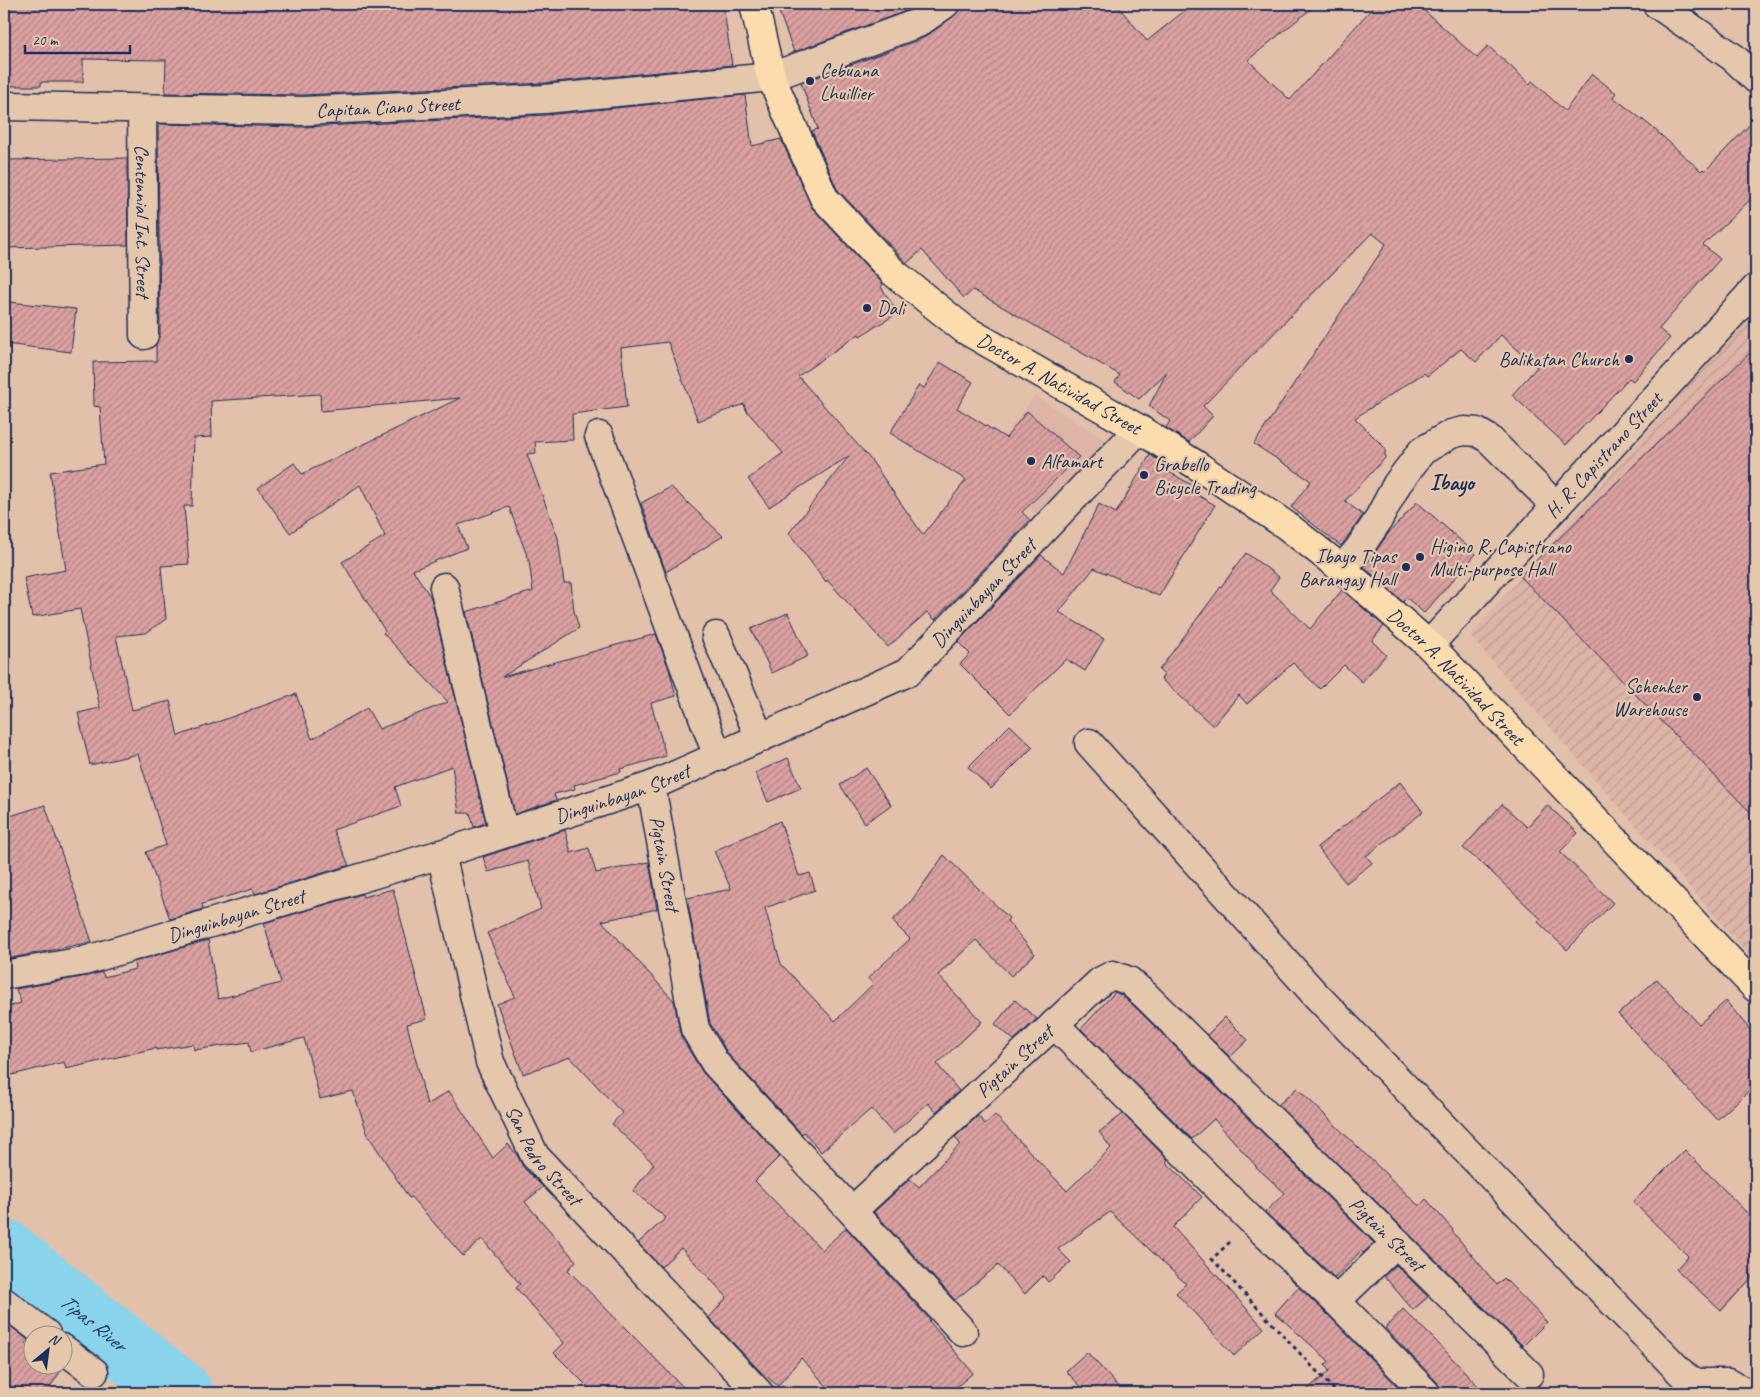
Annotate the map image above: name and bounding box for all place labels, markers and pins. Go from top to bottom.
place label: Cebuana Lhuillier [820,58,879,106]
marker: Cebuana Lhuillier [804,75,816,87]
place label: Dali [877,296,907,321]
marker: Dali [861,302,873,314]
place label: Balikatan Church [1499,347,1620,372]
marker: Balikatan Church [1623,353,1635,365]
place label: Alfamart [1041,449,1104,474]
place label: Grabello Bicycle Trading [1154,452,1258,500]
marker: Alfamart [1025,455,1037,467]
marker: Grabello Bicycle Trading [1138,469,1150,481]
place label: Higino R. Capistrano Multi-purpose Hall [1430,534,1572,582]
place label: Ibayo Tipas Barangay Hall [1299,544,1400,592]
marker: Higino R. Capistrano Multi-purpose Hall [1414,551,1426,563]
marker: Ibayo Tipas Barangay Hall [1400,561,1412,573]
place label: Schenker Warehouse [1613,674,1689,722]
marker: Schenker Warehouse [1691,691,1703,703]

